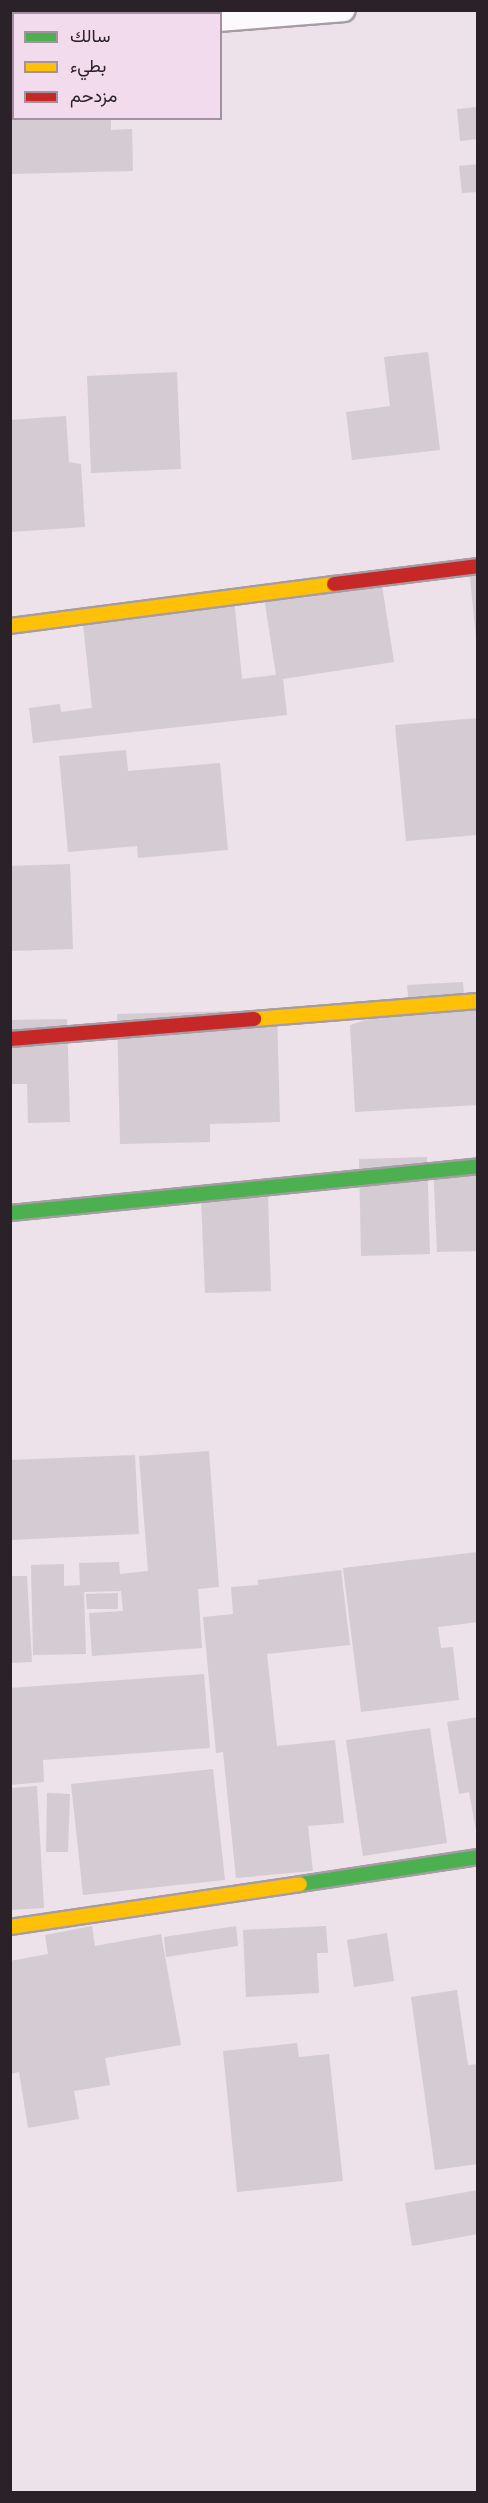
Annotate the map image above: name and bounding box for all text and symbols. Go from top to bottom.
legend [12,12,222,120]
text: سالك [70,23,110,47]
text: بطيء [70,53,106,77]
text: مزدحم [70,83,117,107]

